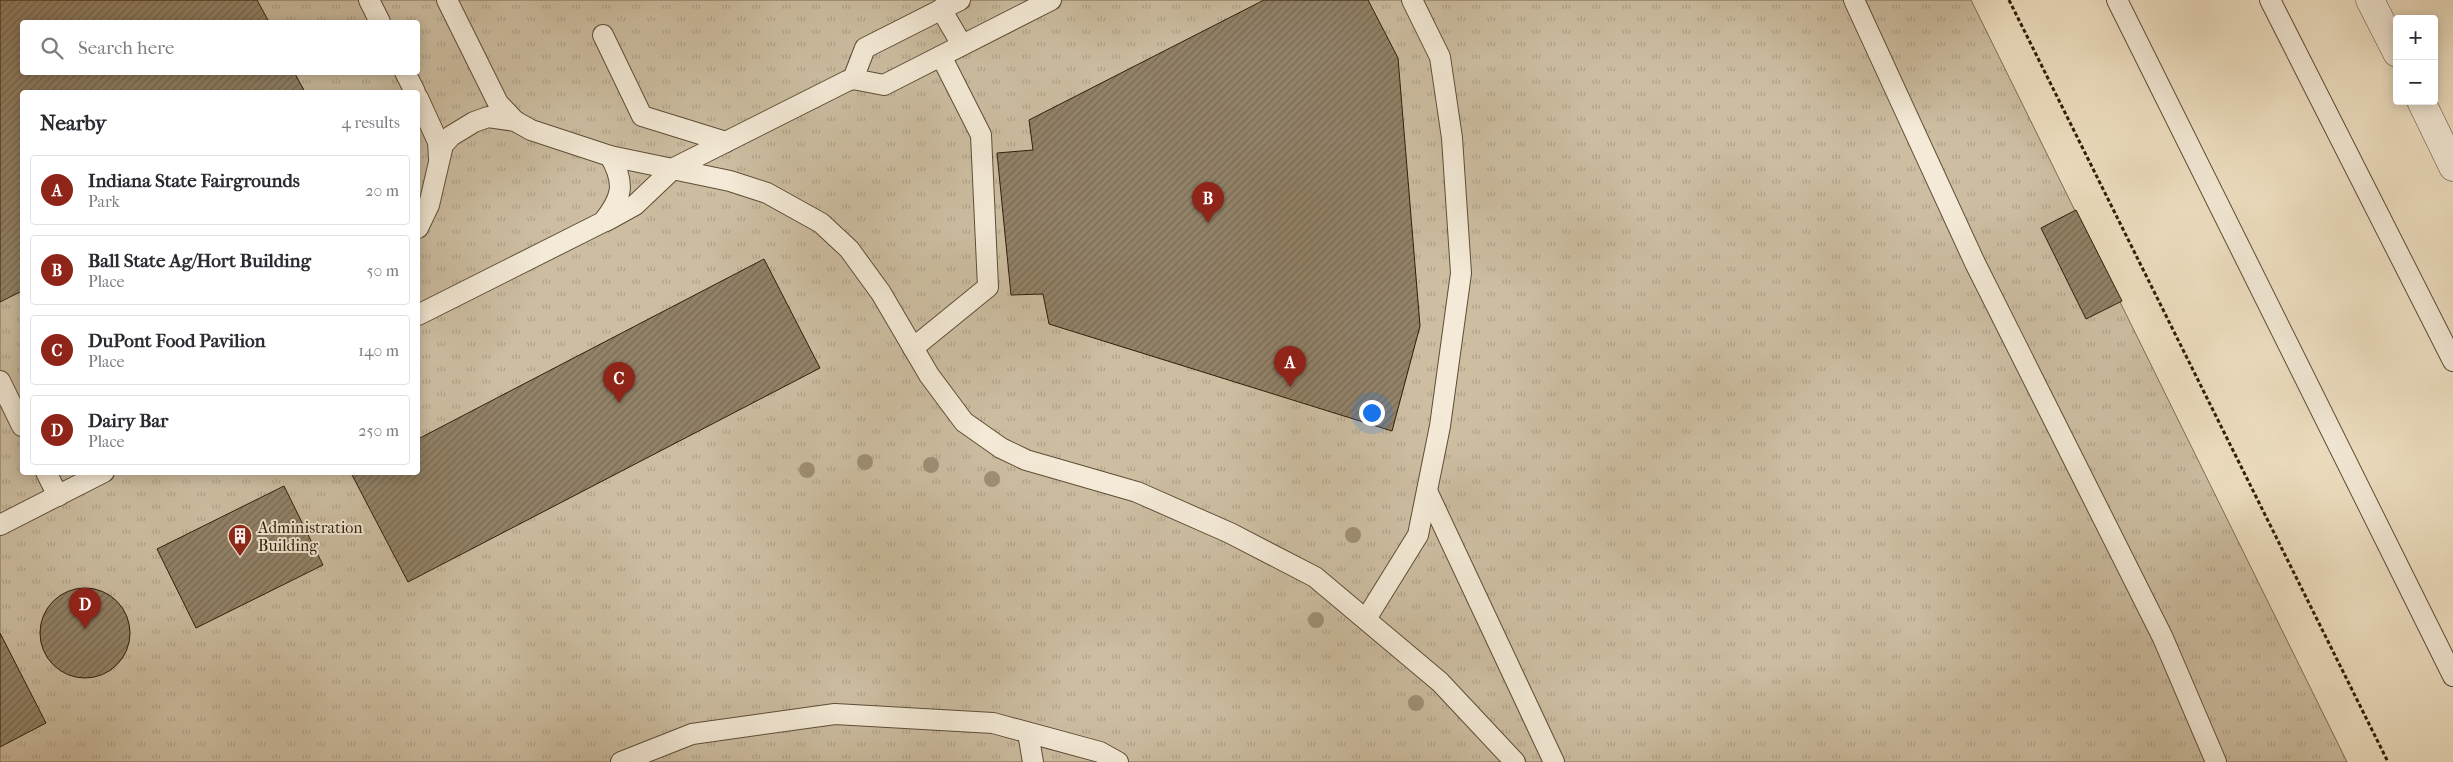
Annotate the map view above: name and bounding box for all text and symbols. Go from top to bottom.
map controls [2393,15,2438,105]
button: + [2393,15,2438,60]
search box [20,20,420,75]
icon: search [38,34,66,62]
text: Search here [78,37,174,59]
button: − [2393,60,2438,105]
text: Nearby [40,111,106,135]
text: 4 results [342,113,400,132]
text: Indiana State Fairgrounds [88,170,300,192]
text: A [52,181,62,200]
text: 20 m [365,181,399,200]
pin: B [1192,182,1224,223]
text: Park [88,192,120,211]
text: Ball State Ag/Hort Building [88,250,311,272]
text: B [52,261,62,280]
text: 50 m [367,261,399,280]
text: Place [88,272,124,291]
text: DuPont Food Pavilion [88,330,266,352]
text: C [52,341,62,360]
text: 140 m [358,341,399,360]
pin: A [1274,346,1306,387]
text: Place [88,352,124,371]
pin: C [603,362,635,403]
your location [1359,400,1385,426]
text: Dairy Bar [88,410,168,432]
text: D [51,421,63,440]
text: 250 m [358,421,399,440]
text: Place [88,432,124,451]
place label: Administration Building [257,518,363,555]
building icon: Administration Building [227,523,253,557]
pin: D [69,588,101,629]

